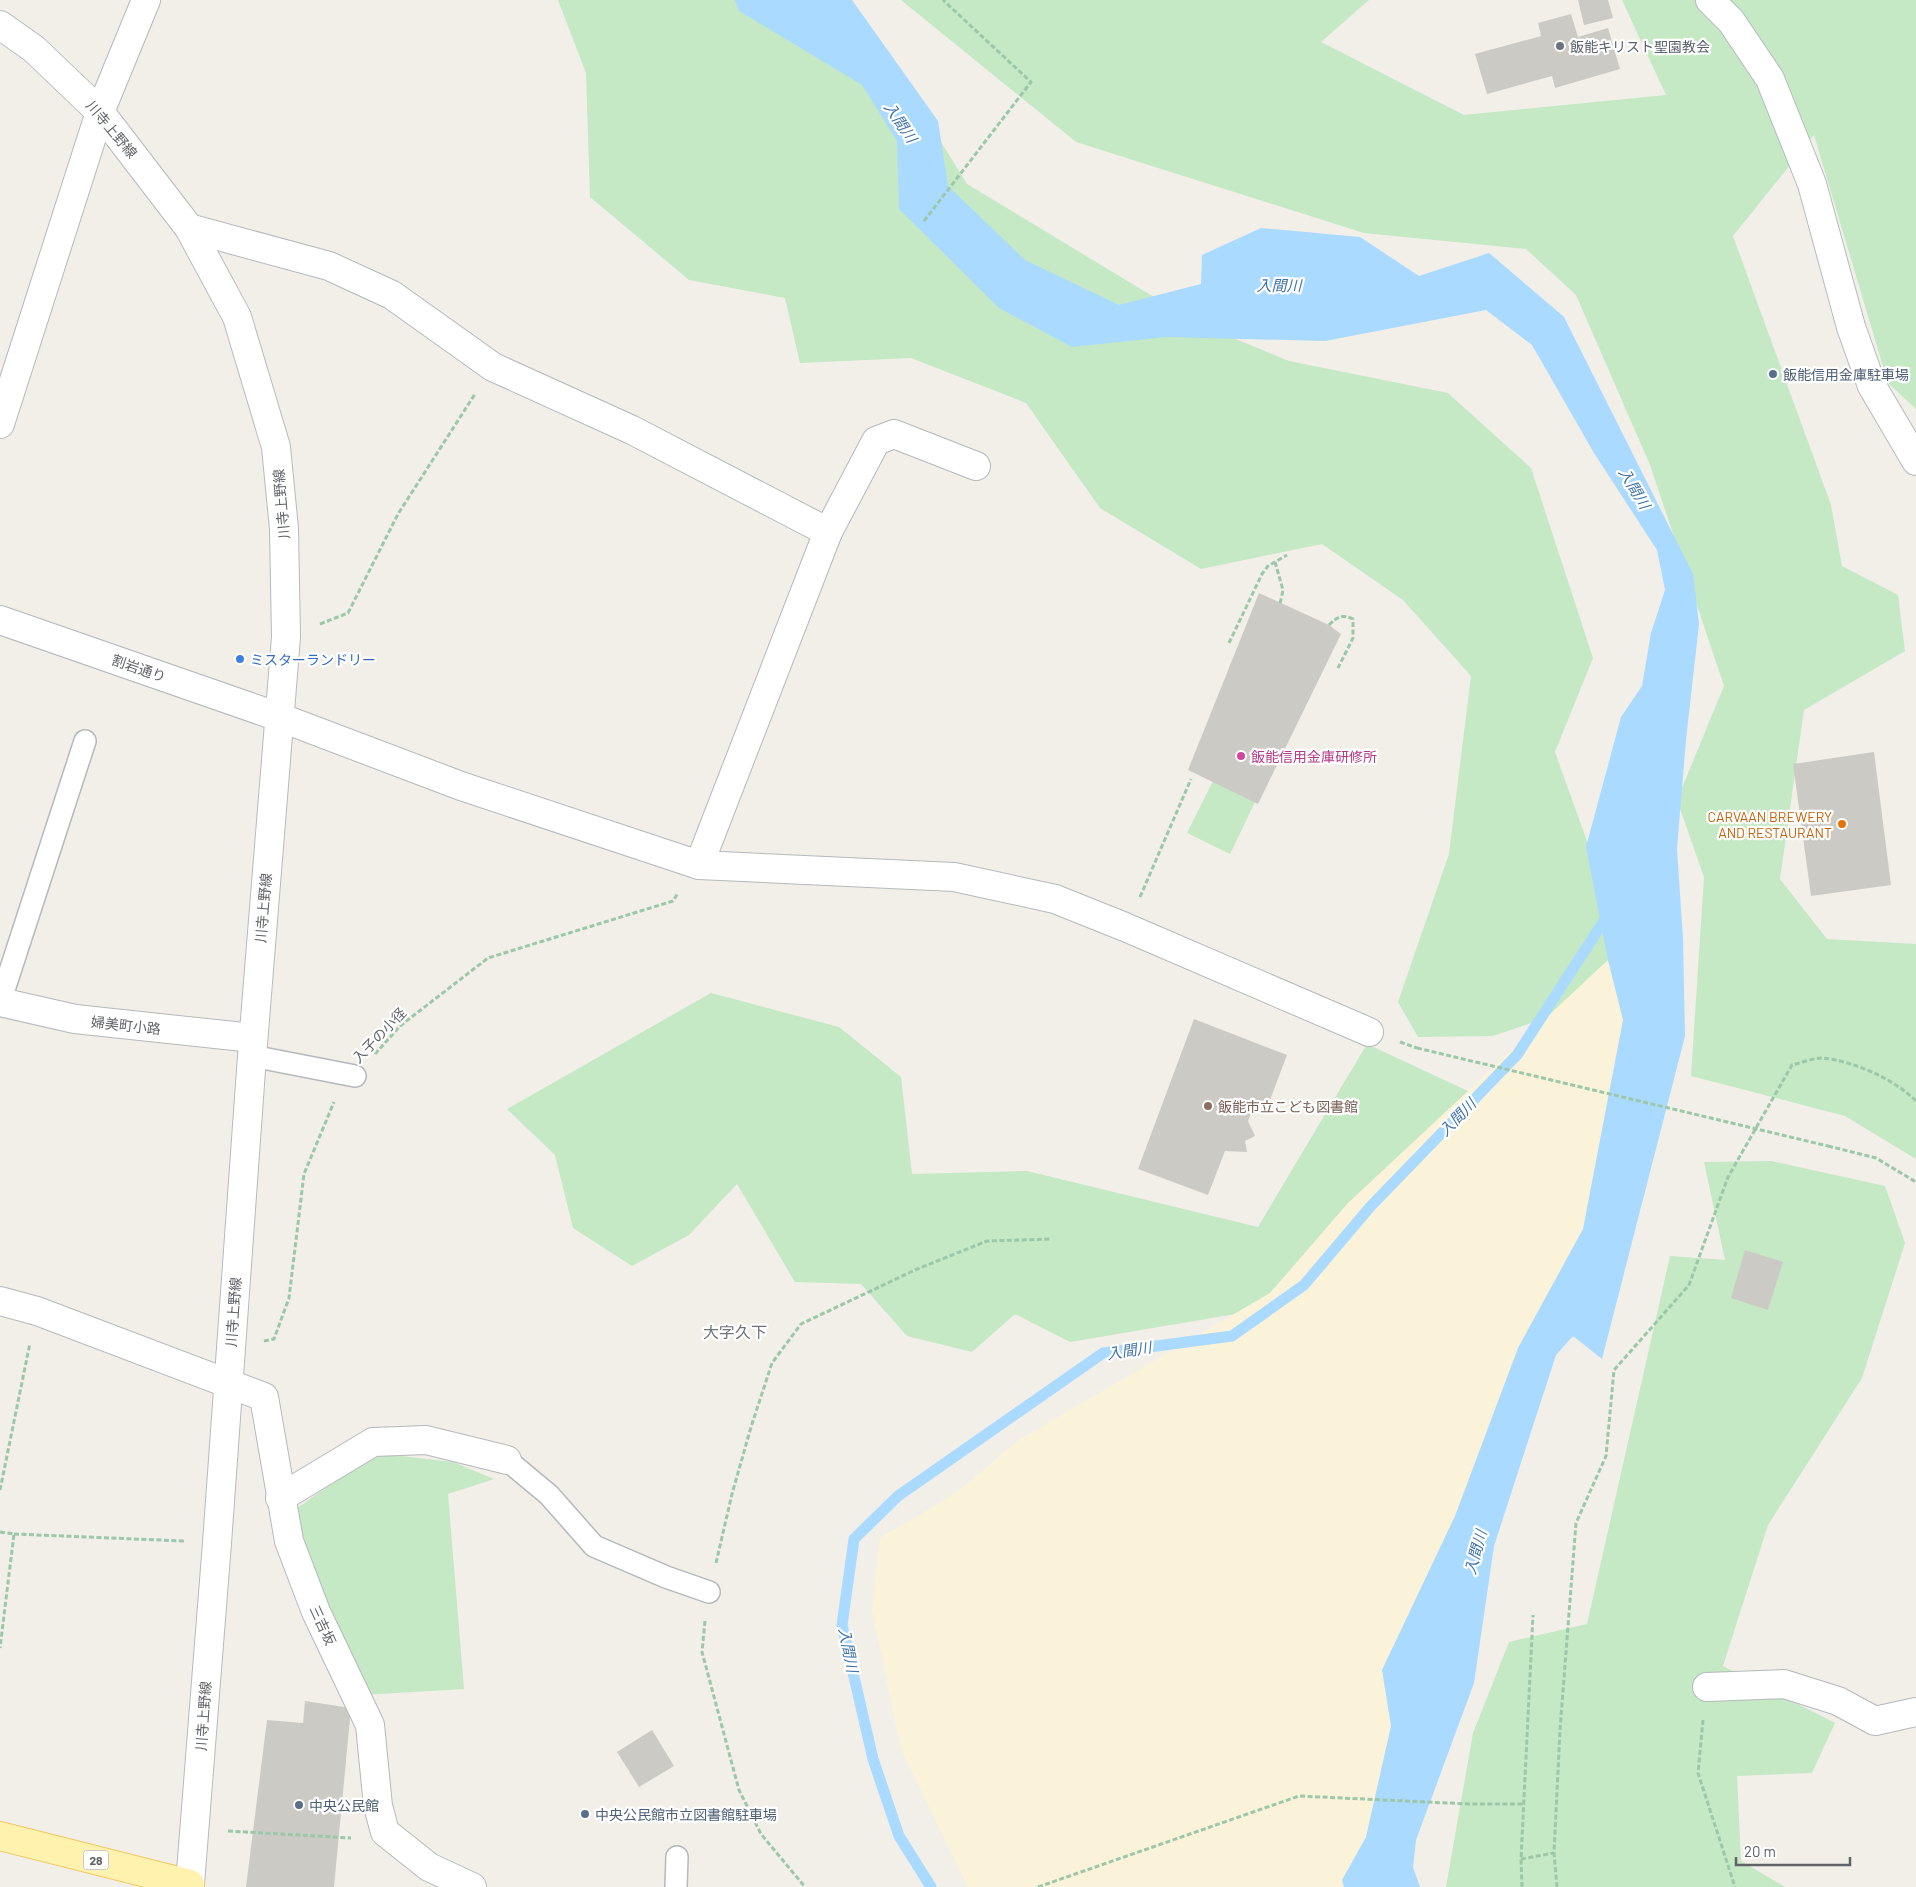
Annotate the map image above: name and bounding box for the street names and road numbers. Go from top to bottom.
street label: 川寺上野線 [83,97,141,161]
street label: 川寺上野線 [269,468,293,540]
street label: 割岩通り [110,651,168,685]
street label: 川寺上野線 [251,872,275,944]
street label: 入子の小径 [349,1004,409,1066]
street label: 婦美町小路 [90,1013,162,1037]
street label: 川寺上野線 [222,1276,244,1348]
street label: 三吉坂 [306,1602,340,1648]
street label: 川寺上野線 [192,1680,214,1752]
road number: 28 [84,1850,108,1870]

